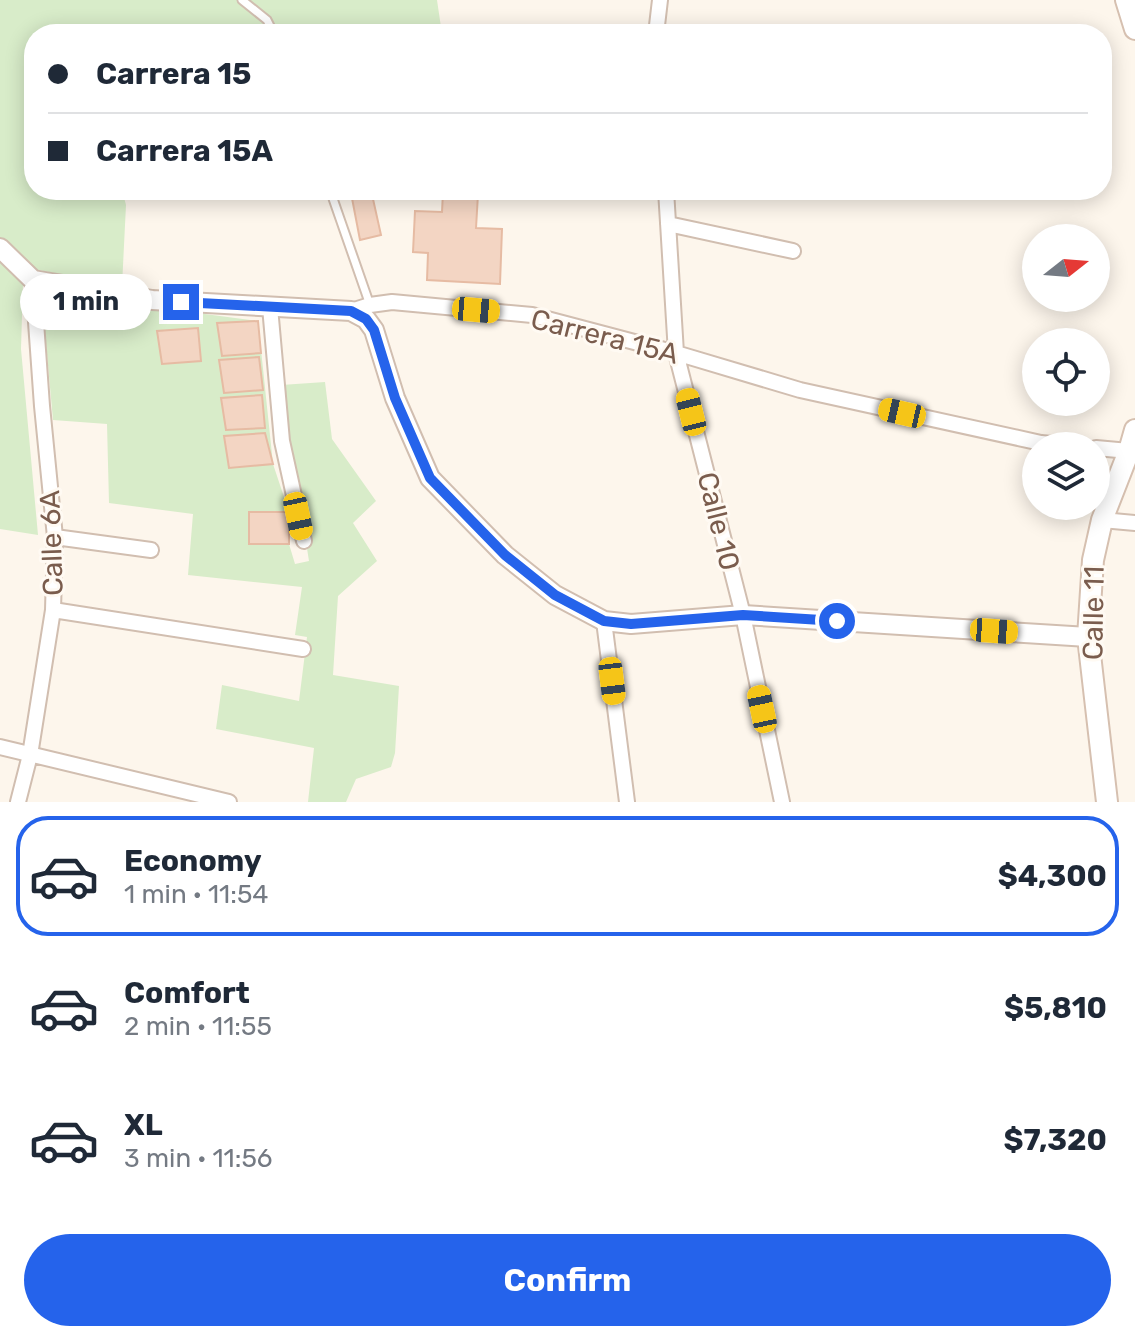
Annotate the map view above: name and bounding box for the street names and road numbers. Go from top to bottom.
street label: Carrera 15A [528,302,682,371]
street label: Calle 10 [690,469,747,574]
street label: Calle 6A [33,489,70,596]
street label: Calle 11 [1076,566,1111,660]

